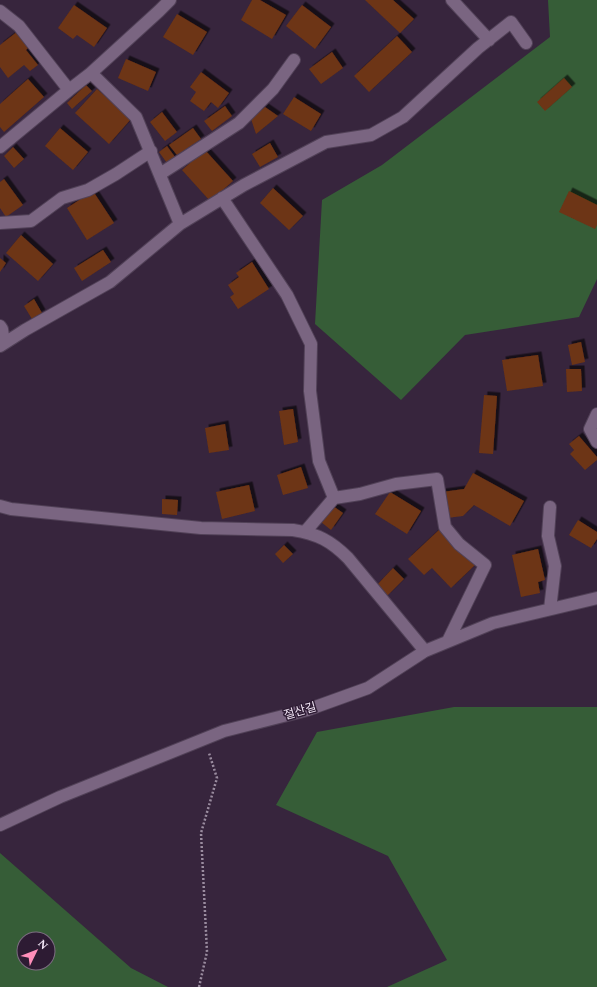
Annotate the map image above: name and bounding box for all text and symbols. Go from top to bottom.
street label: 절산길 [282,698,319,725]
north arrow [16,931,56,971]
text: N [34,935,52,954]

